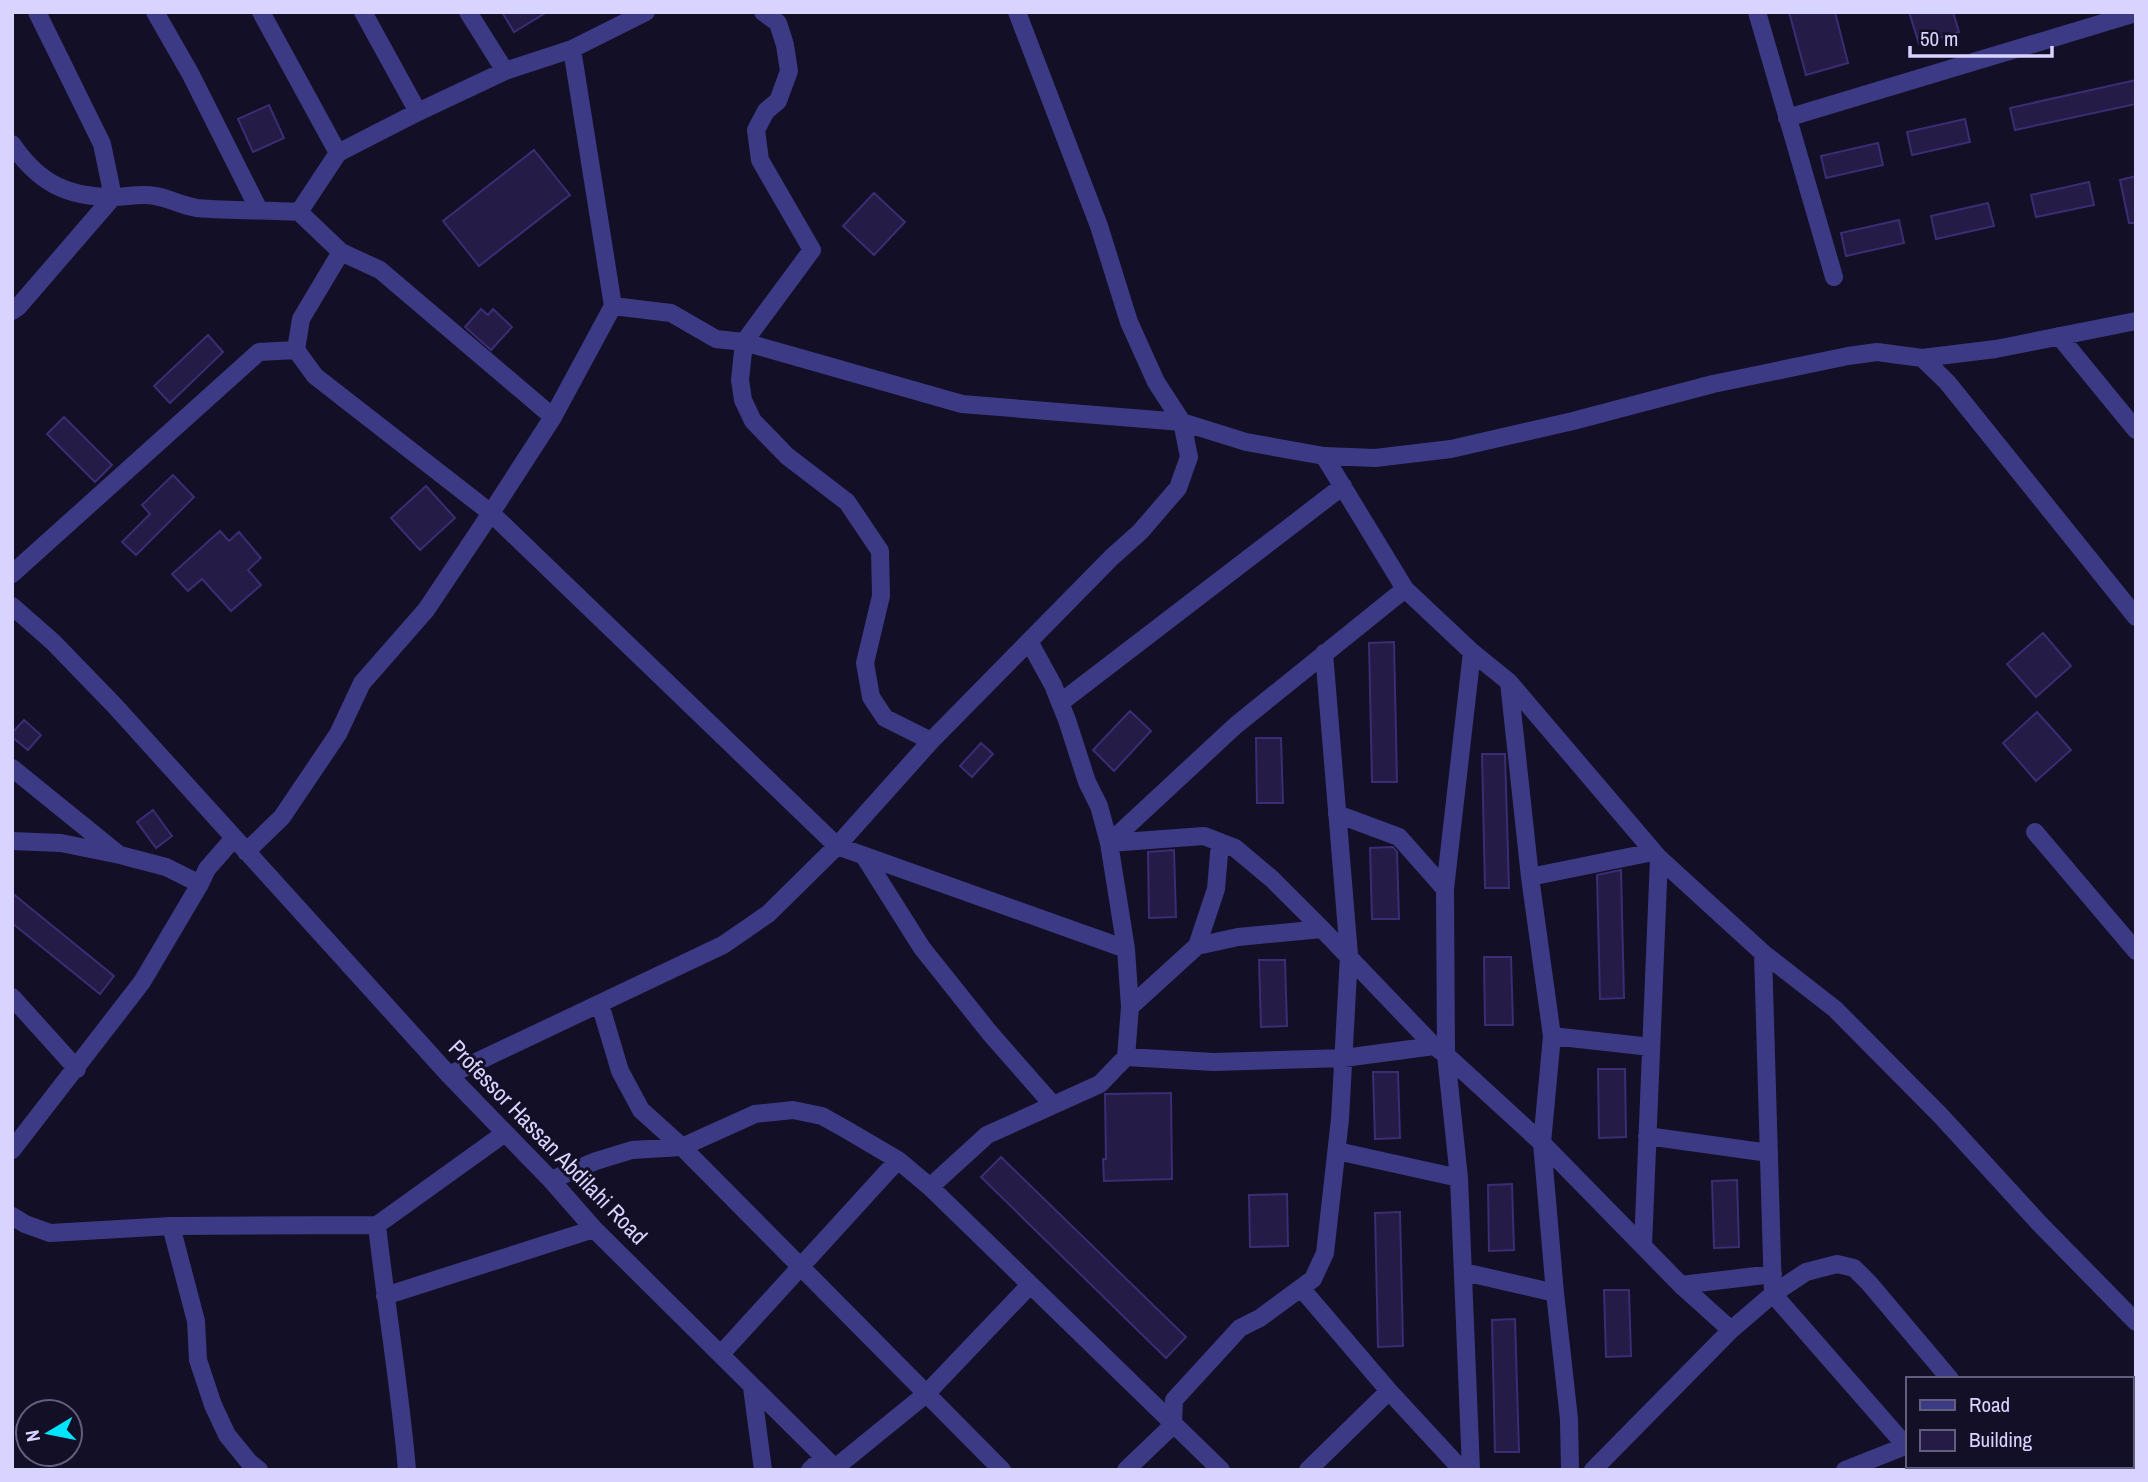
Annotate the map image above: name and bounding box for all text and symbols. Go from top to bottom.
scale bar [1910,14,2052,58]
text: 50 m [1920,24,1958,53]
street label: Professor Hassan Abdilahi Road [442,1032,655,1251]
legend [1906,1377,2134,1468]
text: Road [1969,1390,2010,1419]
north arrow [14,1398,84,1468]
text: Building [1969,1425,2033,1454]
text: N [18,1428,46,1444]

